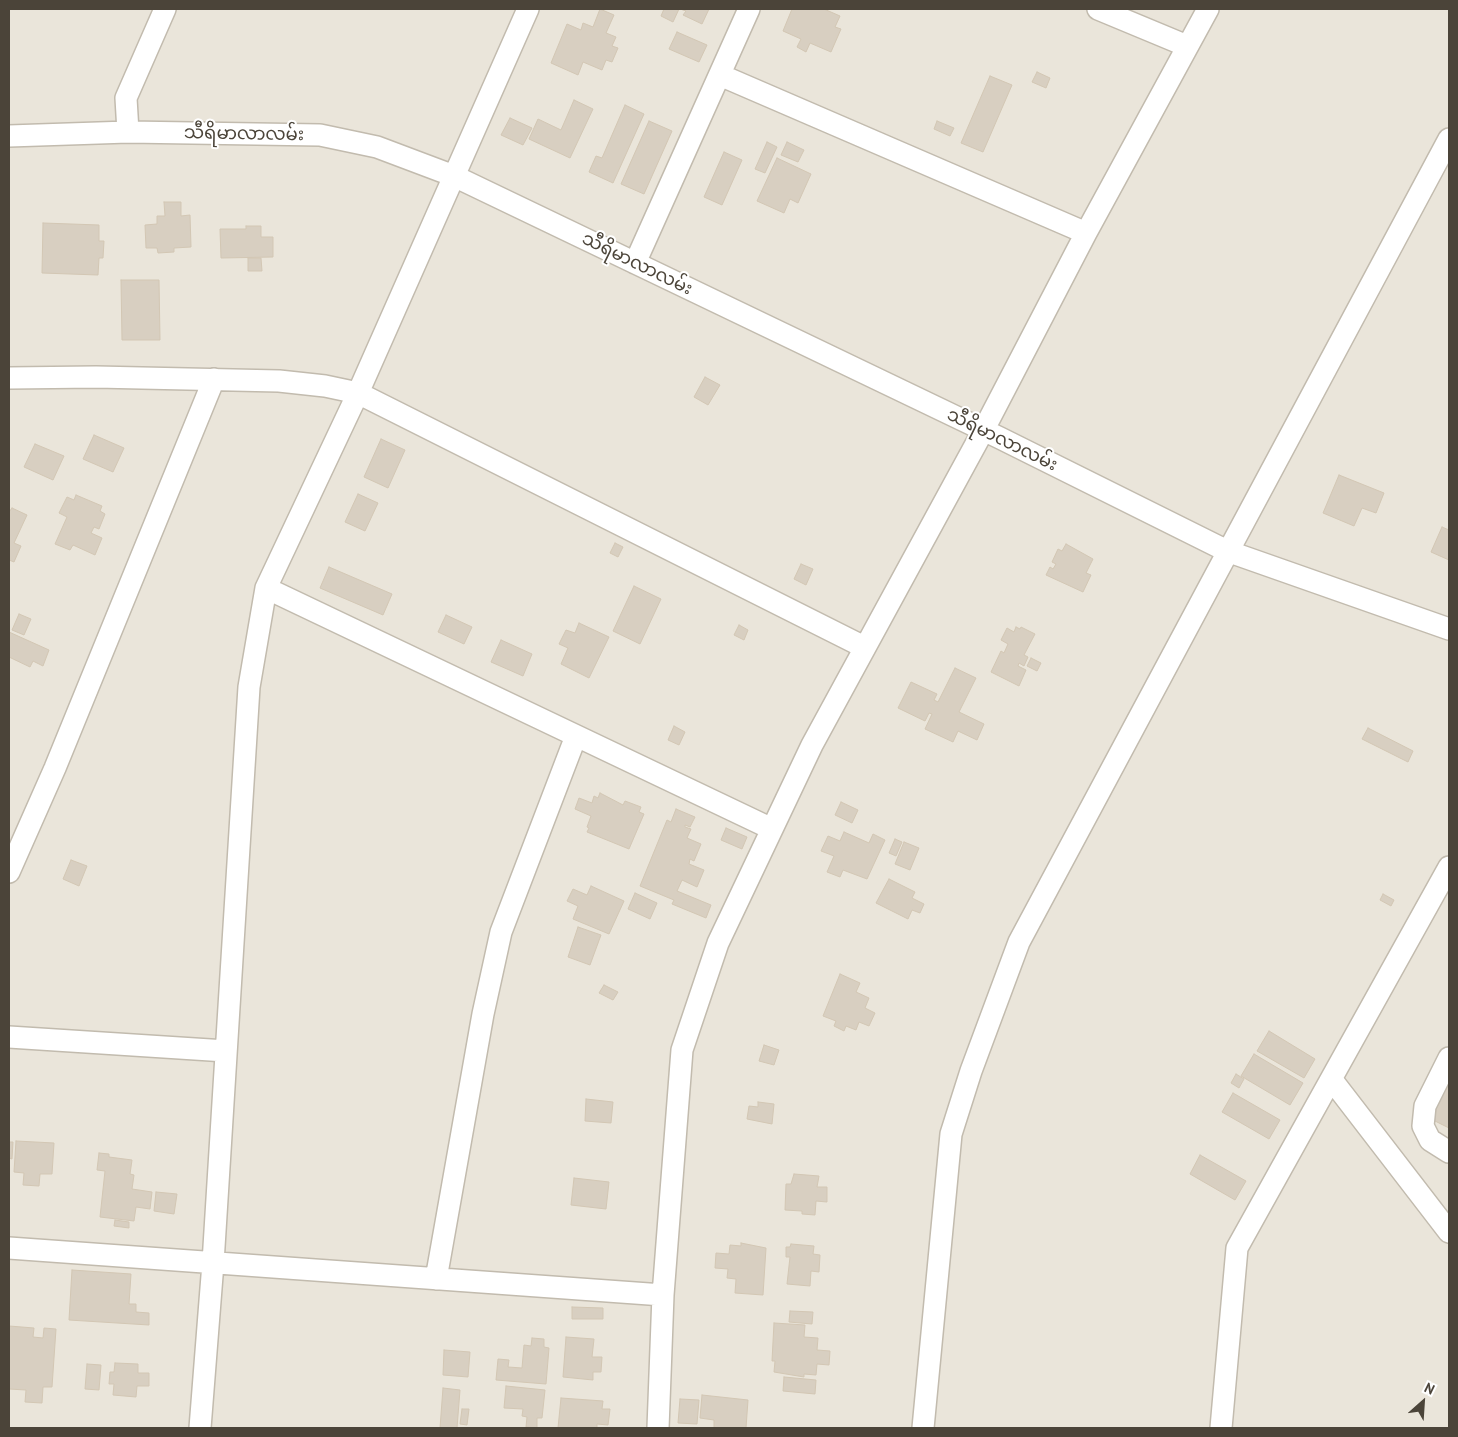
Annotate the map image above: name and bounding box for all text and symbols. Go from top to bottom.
street label: သီရိမာလာလမ်း [184,122,304,146]
street label: သီရိမာလာလမ်း [578,228,696,300]
street label: သီရိမာလာလမ်း [943,404,1061,476]
north arrow [1398,1377,1448,1427]
text: N [1421,1378,1438,1399]

